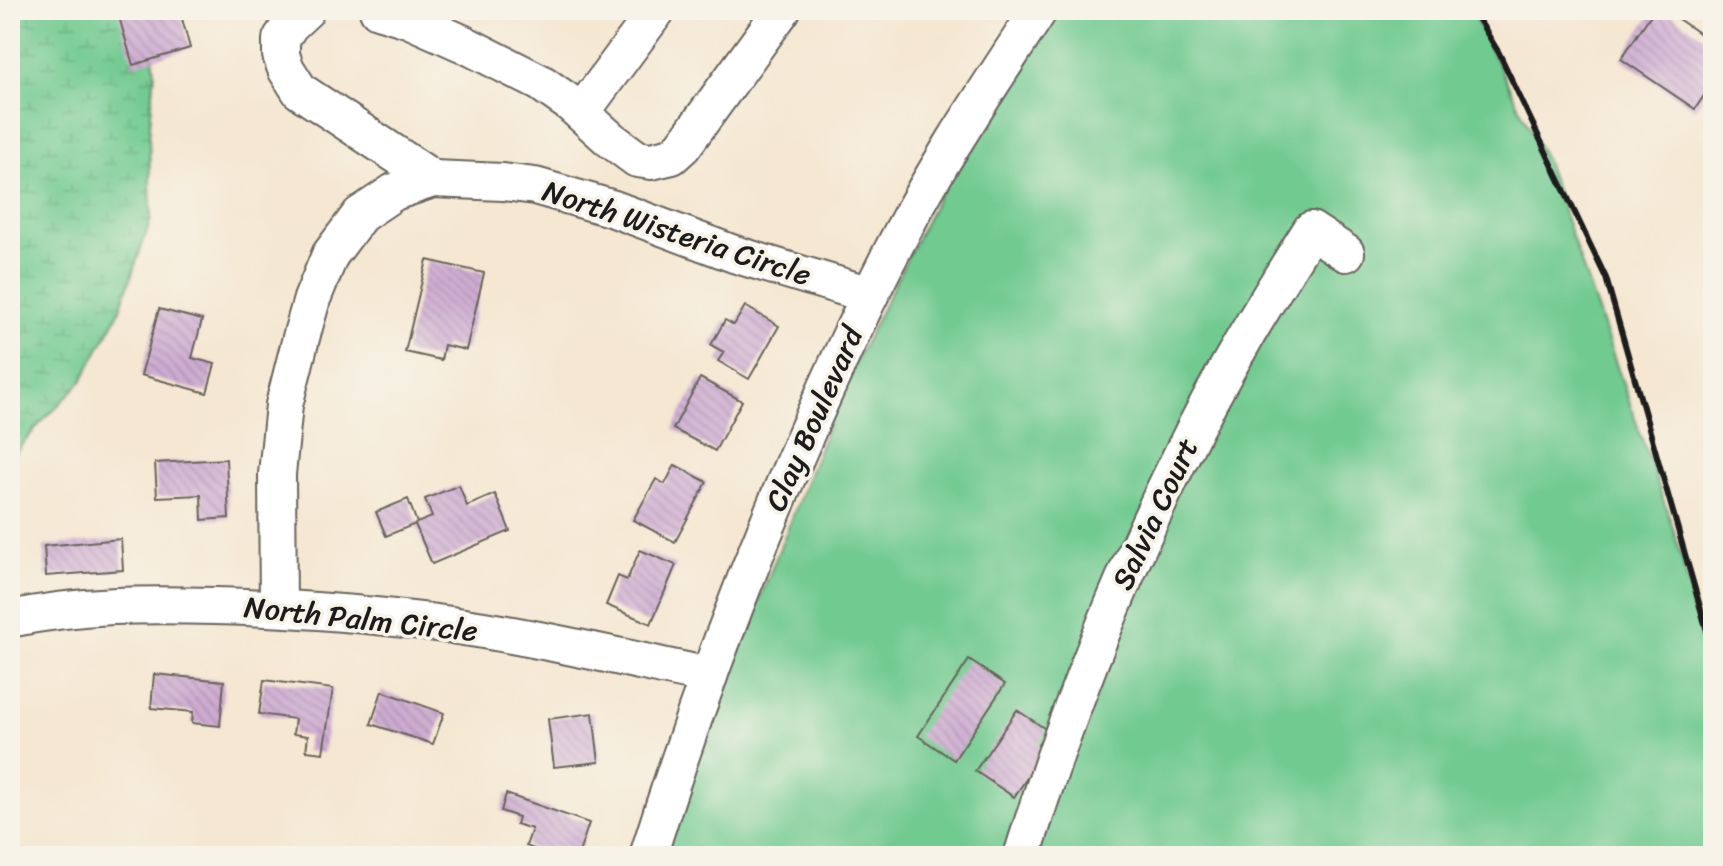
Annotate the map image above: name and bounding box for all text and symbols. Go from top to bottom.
street label: North Wisteria Circle [536,164,818,302]
street label: Clay Boulevard [749,316,880,520]
street label: Salvia Court [1096,429,1214,599]
street label: North Palm Circle [242,580,480,658]

